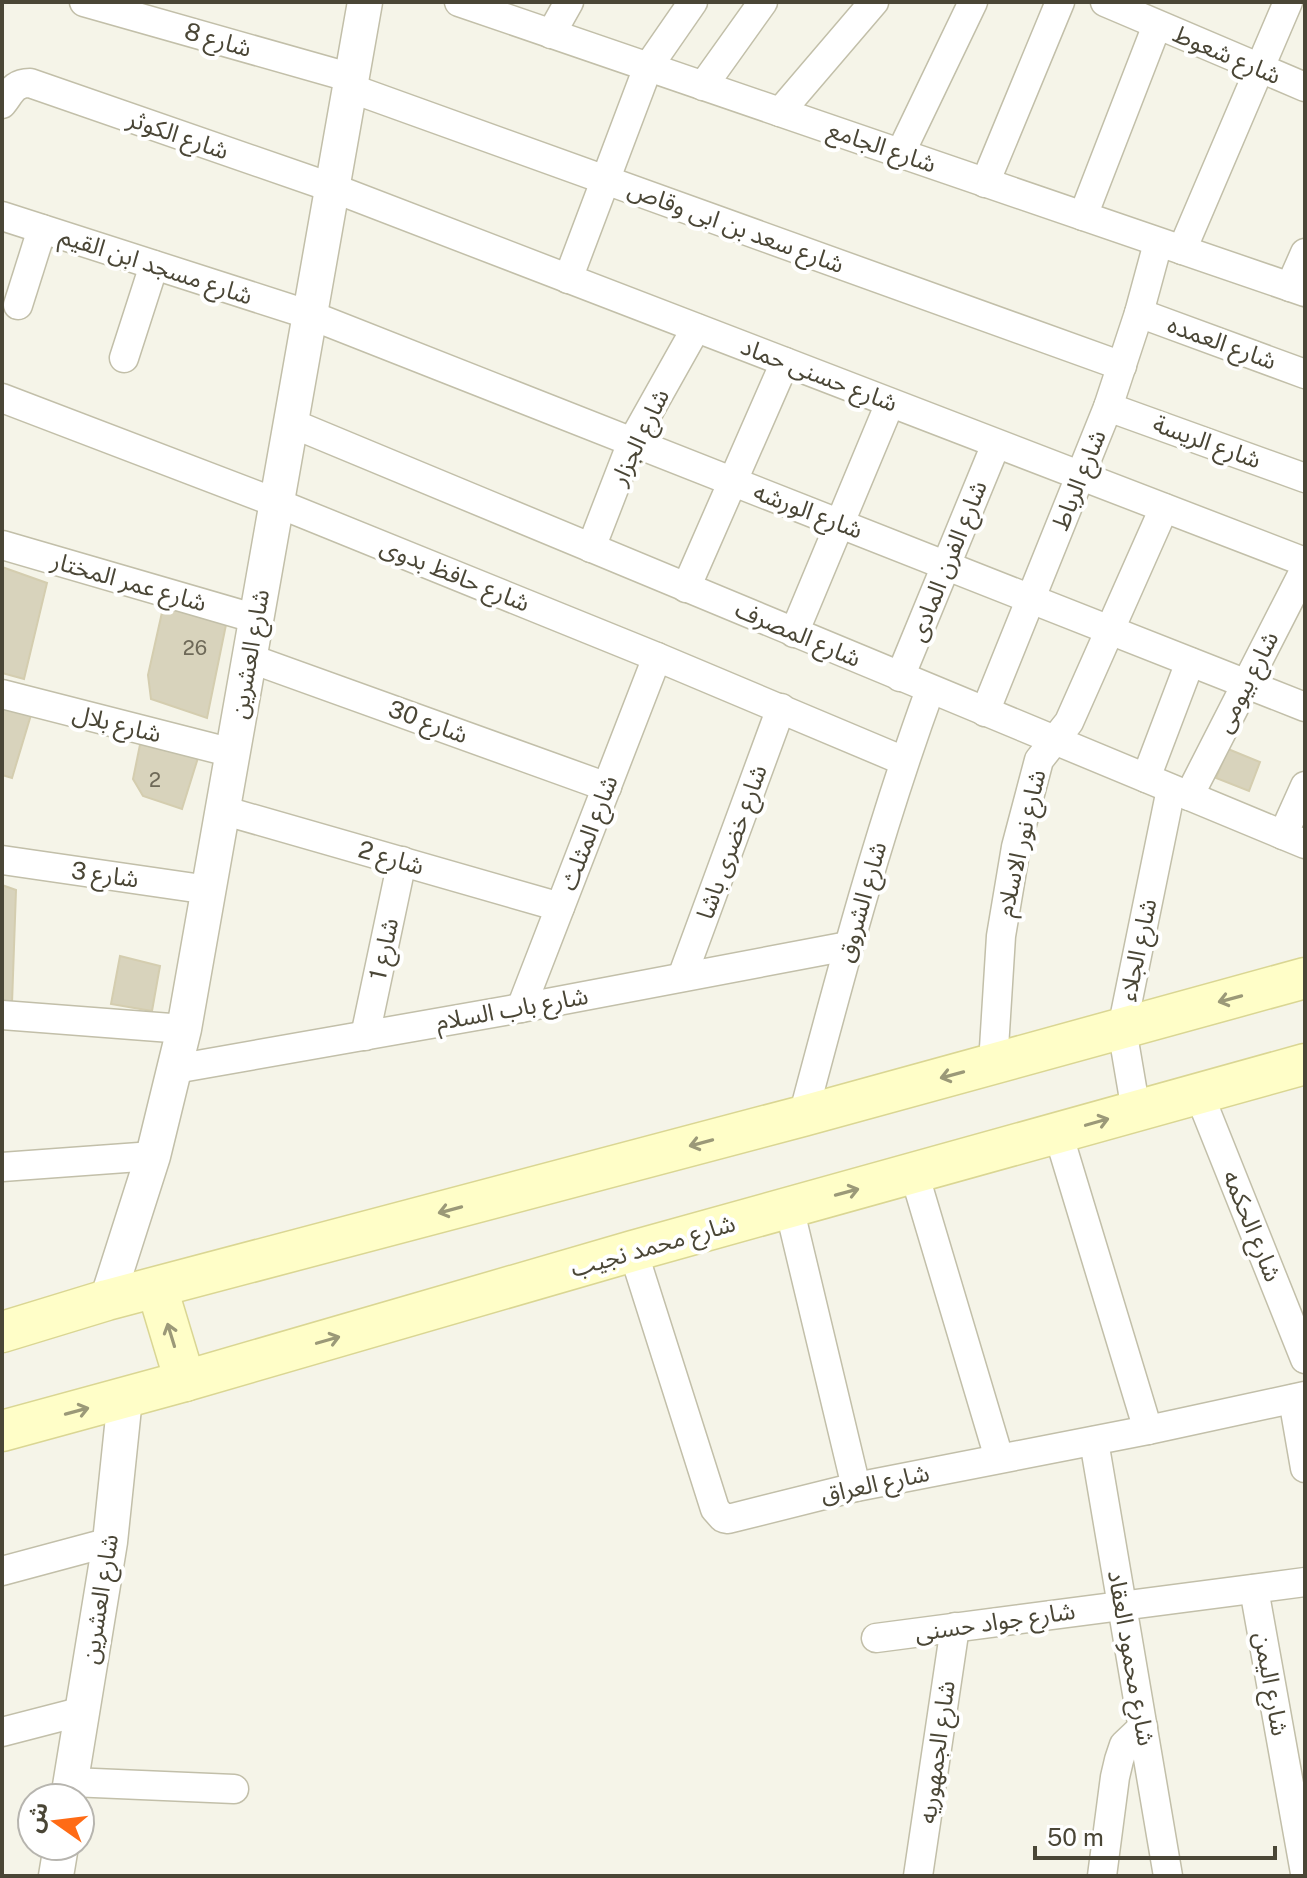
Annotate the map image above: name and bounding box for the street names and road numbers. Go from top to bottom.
street label: شارع 8 [181,16,255,66]
street label: شارع شعوط [1168,19,1285,93]
street label: شارع الكوثر [122,103,232,168]
street label: شارع الجامع [823,115,940,181]
street label: شارع سعد بن ابى وقاص [623,174,848,282]
street label: شارع مسجد ابن القيم [55,221,256,313]
street label: شارع العمده [1163,310,1280,378]
street label: شارع حسنى حماد [736,331,902,420]
street label: شارع الجزار [603,384,678,492]
street label: شارع الريسة [1148,409,1265,477]
street label: شارع الرباط [1045,425,1115,535]
street label: شارع الورشه [748,476,867,547]
street label: شارع الفرن المادى [902,476,996,647]
street label: شارع حافظ بدوى [375,531,534,620]
street label: شارع عمر المختار [47,545,210,620]
street label: شارع العشرين [224,587,278,721]
street label: شارع المصرف [730,594,865,676]
street label: شارع بيومى [1209,626,1287,739]
street label: شارع 30 [384,694,472,752]
street label: شارع بلال [69,699,164,751]
street label: شارع خضرى باشا [690,761,776,924]
street label: شارع نور الاسلام [990,767,1055,920]
street label: شارع المثلث [553,771,627,895]
street label: شارع 2 [354,834,427,884]
street label: شارع الشروق [831,838,895,966]
street label: شارع 3 [69,855,141,897]
street label: شارع الجلاء [1113,896,1165,1004]
street label: شارع 1 [363,915,407,983]
street label: شارع باب السلام [434,981,591,1040]
street label: شارع الحكمه [1214,1166,1288,1287]
street label: شارع محمد نجيب [567,1208,739,1286]
street label: شارع العراق [818,1458,932,1512]
street label: شارع العشرين [75,1532,127,1666]
street label: شارع محمود العقاد [1099,1568,1161,1748]
street label: شارع جواد حسنى [913,1596,1077,1650]
street label: شارع اليمن [1245,1630,1295,1739]
street label: شارع الجمهوريه [912,1679,964,1826]

